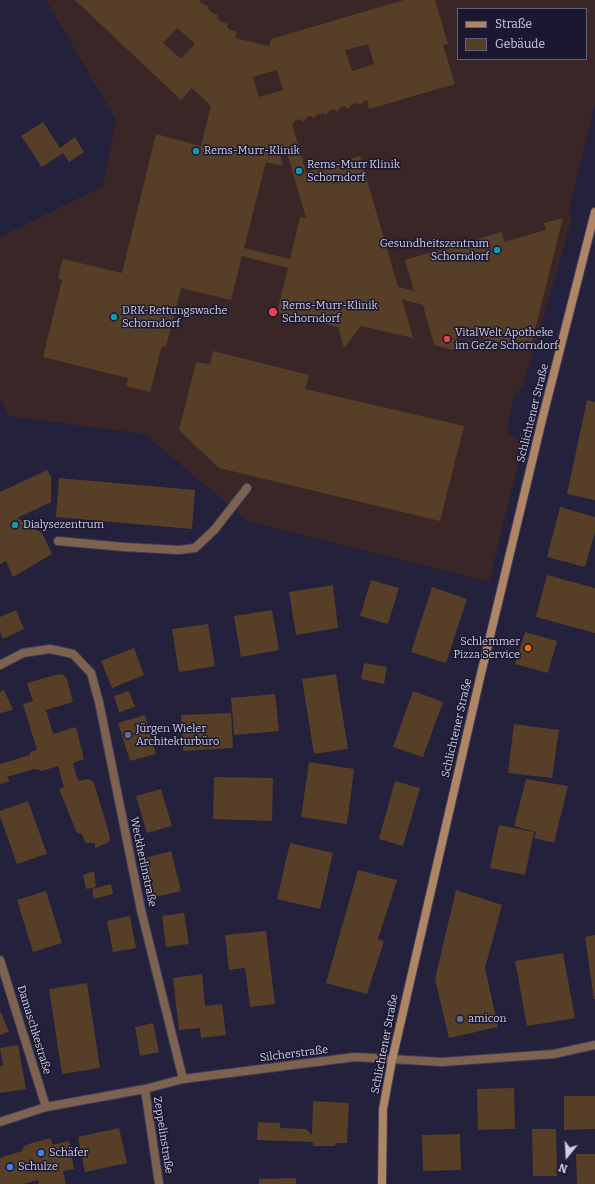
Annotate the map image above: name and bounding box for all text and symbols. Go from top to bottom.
legend [457,8,587,60]
text: Straße [495,17,532,31]
text: Gebäude [495,37,545,51]
place label: Rems-Murr-Klinik [204,144,300,158]
marker: Rems-Murr-Klinik [191,146,201,156]
place label: Rems-Murr Klinik Schorndorf [307,158,400,184]
marker: Rems-Murr Klinik Schorndorf [294,166,304,176]
place label: Gesundheitszentrum Schorndorf [380,237,489,263]
marker: Gesundheitszentrum Schorndorf [492,245,502,255]
place label: Rems-Murr-Klinik Schorndorf [282,299,378,325]
place label: DRK-Rettungswache Schorndorf [122,304,228,330]
marker: Rems-Murr-Klinik Schorndorf [267,306,279,318]
marker: DRK-Rettungswache Schorndorf [109,312,119,322]
place label: VitalWelt Apotheke im GeZe Schorndorf [455,326,558,352]
marker: VitalWelt Apotheke im GeZe Schorndorf [442,334,452,344]
street label: Schlichtener Straße [514,362,552,464]
place label: Dialysezentrum [23,518,104,532]
marker: Dialysezentrum [10,520,20,530]
place label: Schlemmer Pizza Service [454,635,520,661]
marker: Schlemmer Pizza Service [523,643,533,653]
street label: Schlichtener Straße [439,677,475,779]
place label: Jürgen Wieler Architekturbüro [136,722,219,748]
marker: Jürgen Wieler Architekturbüro [123,730,133,740]
street label: Weckherlinstraße [127,816,159,908]
street label: Damaschkestraße [14,984,54,1076]
street label: Schlichtener Straße [369,993,401,1095]
place label: amicon [468,1012,507,1026]
marker: amicon [455,1014,465,1024]
street label: Silcherstraße [259,1043,329,1065]
street label: Zeppelinstraße [150,1095,176,1175]
north arrow [547,1136,587,1176]
place label: Schäfer [49,1146,88,1160]
marker: Schäfer [36,1148,46,1158]
place label: Schulze [18,1160,58,1174]
text: N [557,1160,569,1175]
marker: Schulze [5,1162,15,1172]

